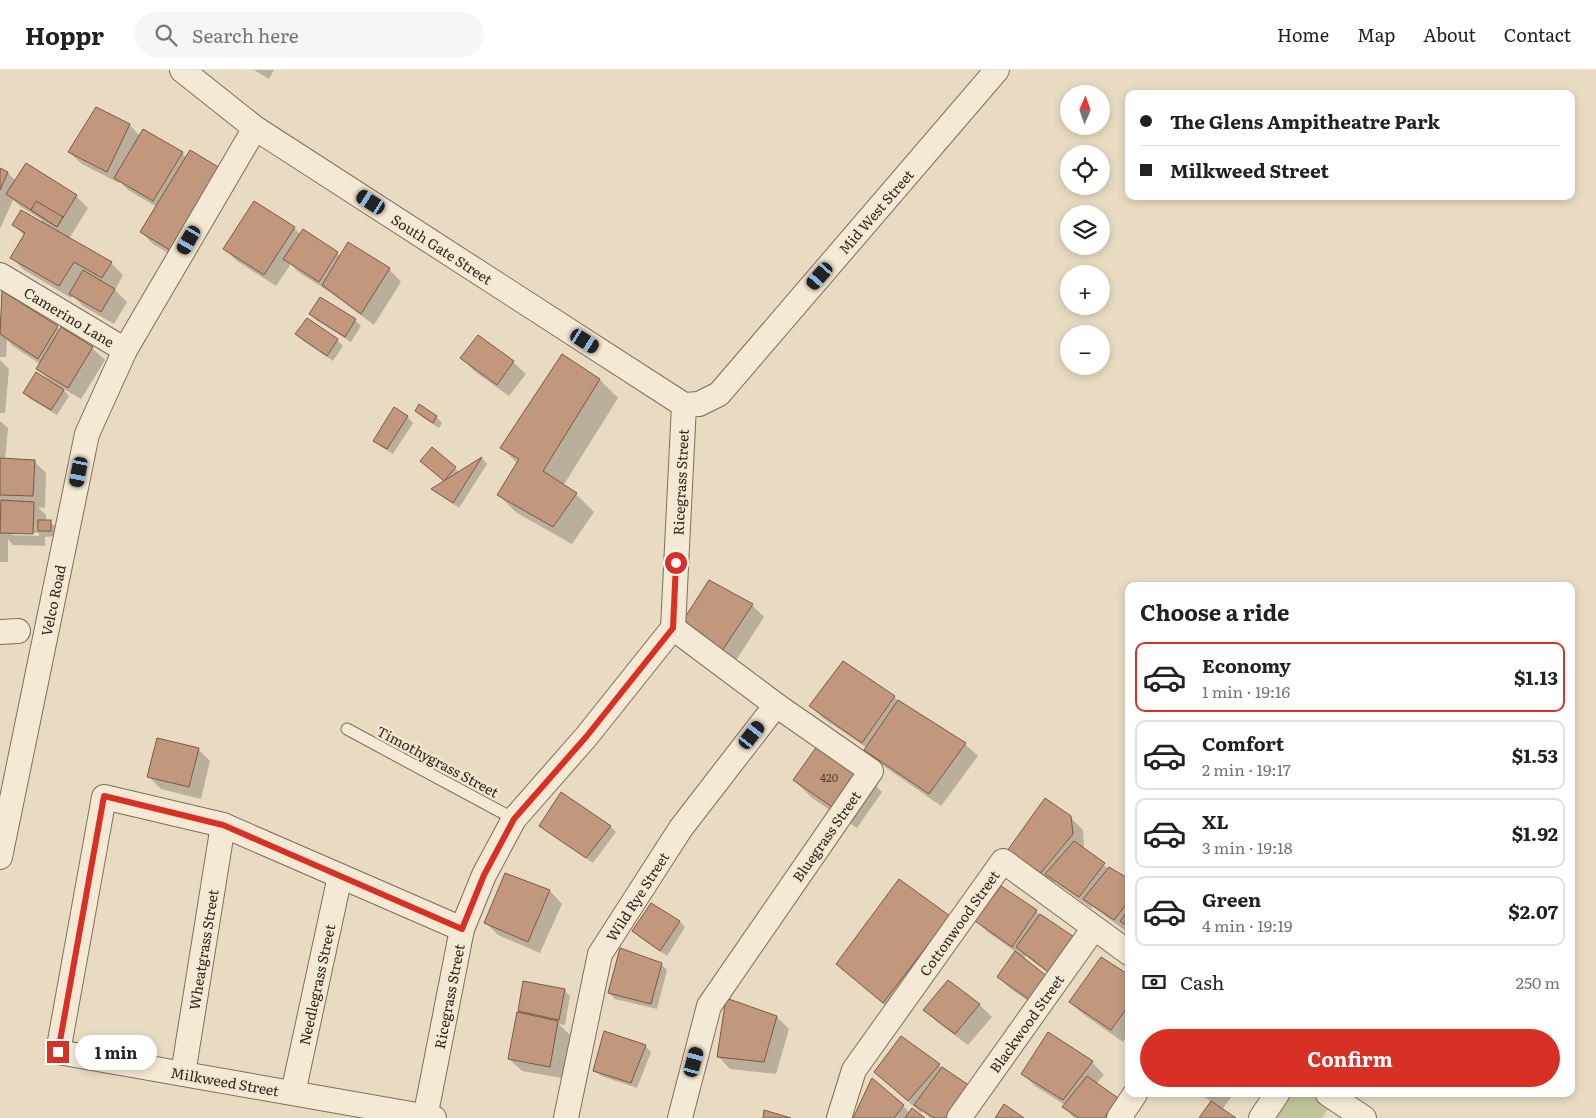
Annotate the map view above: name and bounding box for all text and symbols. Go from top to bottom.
search box [134,12,484,57]
text: Hoppr [25,17,104,52]
icon: search [152,21,180,49]
text: Search here [192,21,299,49]
text: Home [1277,21,1329,48]
text: Map [1357,21,1395,48]
text: About [1423,21,1476,48]
text: Contact [1504,21,1571,48]
north arrow [1060,85,1110,135]
map controls [1060,85,1110,375]
text: The Glens Ampitheatre Park [1170,107,1440,135]
button: locate [1060,145,1110,195]
text: Milkweed Street [1170,156,1329,184]
street label: Mid West Street [834,164,918,258]
car [354,188,387,216]
button: layers [1060,205,1110,255]
street label: South Gate Street [388,209,497,289]
car [175,223,202,257]
car [804,260,835,292]
button: + [1060,265,1110,315]
street label: Camerino Lane [21,282,118,351]
button: − [1060,325,1110,375]
car [568,327,601,355]
street label: Ricegrass Street [668,428,693,536]
car [68,456,89,488]
route start [665,552,687,574]
street label: Velco Road [36,562,70,638]
text: Choose a ride [1140,595,1289,628]
text: Economy [1202,651,1291,679]
icon: car [1142,655,1187,700]
text: $1.13 [1514,663,1558,691]
text: 1 min · 19:16 [1202,679,1290,703]
car [736,719,767,751]
street label: Timothygrass Street [373,720,503,802]
text: Comfort [1202,729,1284,757]
icon: car [1142,733,1187,778]
text: $1.53 [1512,741,1558,769]
text: 2 min · 19:17 [1202,757,1291,781]
house number: 420 [820,769,838,785]
street label: Bluegrass Street [787,786,865,886]
text: XL [1202,807,1229,835]
icon: car [1142,811,1187,856]
text: $1.92 [1512,819,1558,847]
text: 3 min · 19:18 [1202,835,1293,859]
street label: Wild Rye Street [601,847,673,945]
street label: Cottonwood Street [914,866,1004,980]
text: Green [1202,885,1261,913]
street label: Wheatgrass Street [183,887,223,1011]
icon: car [1142,889,1187,934]
text: $2.07 [1508,897,1558,925]
text: 4 min · 19:19 [1202,913,1292,937]
street label: Needlegrass Street [294,922,339,1047]
street label: Ricegrass Street [429,942,469,1050]
icon: cash [1140,968,1168,996]
text: Cash [1180,968,1224,996]
street label: Blackwood Street [984,970,1068,1077]
text: 250 m [1516,970,1560,994]
button: Confirm [1140,1029,1560,1087]
callout: 1 min [76,1034,158,1070]
text: 1 min [95,1040,137,1064]
route end [47,1041,69,1063]
car [682,1046,705,1078]
street label: Milkweed Street [169,1062,281,1100]

